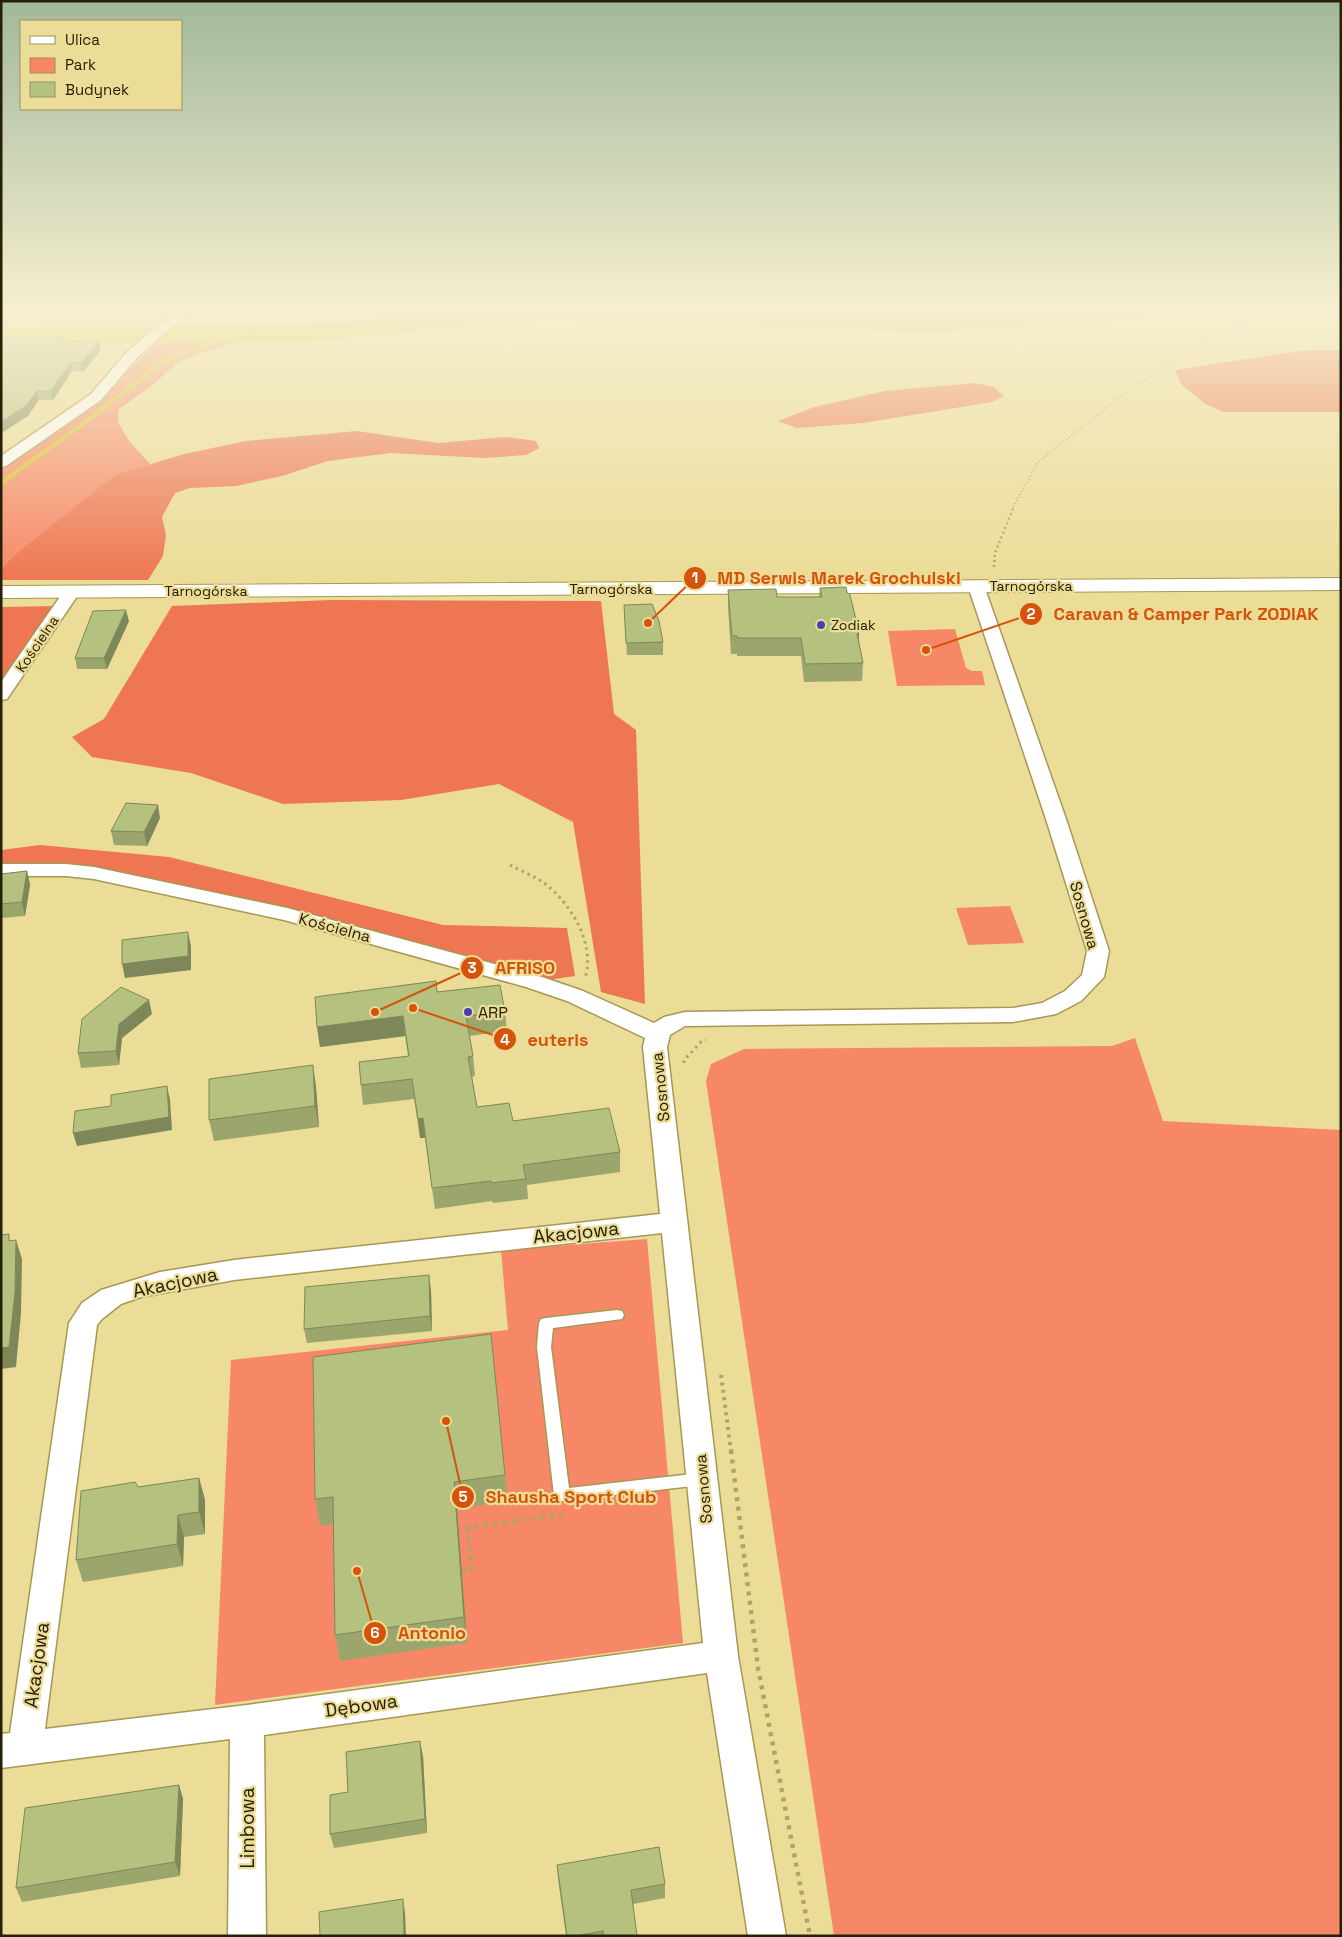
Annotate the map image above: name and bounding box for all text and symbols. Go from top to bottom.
legend [20,20,182,110]
text: Ulica [65,30,100,49]
text: Park [65,55,96,74]
text: Budynek [65,80,129,99]
callout: MD Serwis Marek Grochulski [683,561,971,594]
text: MD Serwis Marek Grochulski [717,566,961,589]
text: 1 [692,568,698,587]
street label: Tarnogórska [989,577,1073,595]
street label: Tarnogórska [569,580,653,598]
street label: Tarnogórska [164,582,248,600]
callout: Caravan & Camper Park ZODIAK [1018,597,1328,630]
text: Caravan & Camper Park ZODIAK [1054,602,1319,625]
text: 2 [1027,604,1036,623]
street label: Kościelna [12,612,62,676]
place label: Zodiak [831,616,876,634]
marker: Zodiak [815,619,827,631]
street label: Sosnowa [1065,879,1104,951]
street label: Kościelna [297,908,373,947]
callout: AFRISO [459,951,565,984]
text: AFRISO [495,956,555,979]
text: 3 [467,958,477,977]
place label: ARP [478,1002,508,1023]
marker: ARP [462,1006,474,1018]
callout: euteris [492,1023,598,1056]
text: euteris [527,1028,589,1051]
text: 4 [500,1030,510,1049]
street label: Sosnowa [646,1051,675,1123]
street label: Akacjowa [532,1216,620,1249]
street label: Akacjowa [130,1261,220,1304]
street label: Sosnowa [690,1453,717,1525]
callout: Shausha Sport Club [450,1480,666,1513]
text: Shausha Sport Club [486,1485,657,1508]
text: 5 [458,1487,468,1506]
callout: Antonio [363,1616,476,1649]
street label: Akacjowa [18,1621,55,1710]
text: Antonio [398,1621,466,1644]
text: 6 [370,1623,380,1642]
street label: Dębowa [323,1688,399,1723]
street label: Limbowa [235,1787,260,1869]

